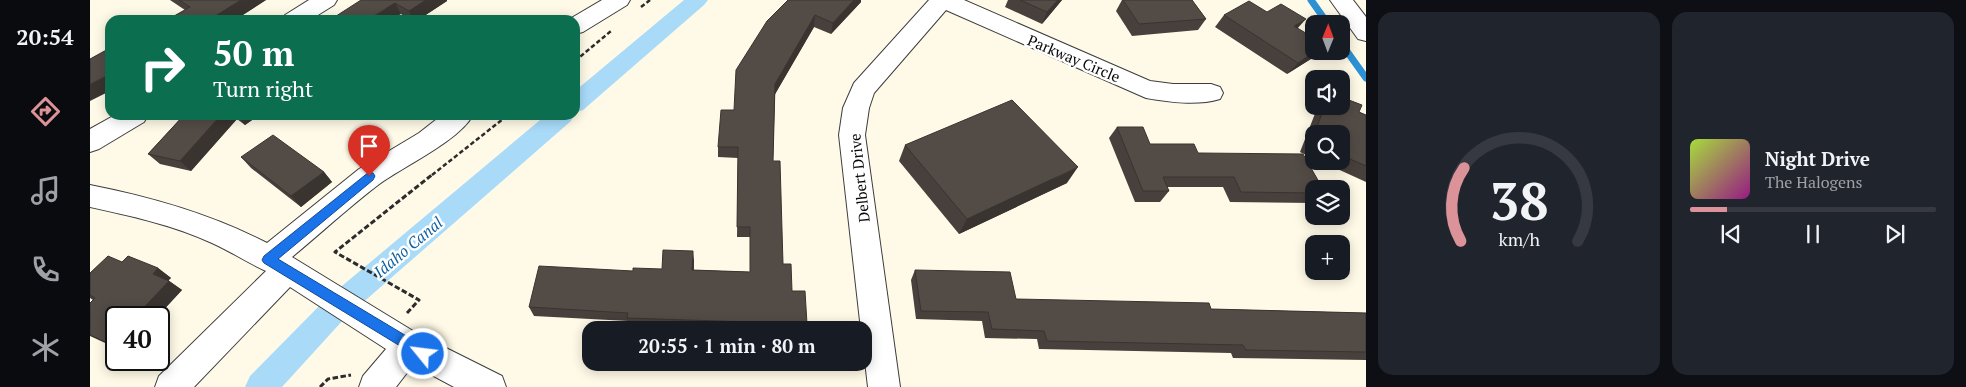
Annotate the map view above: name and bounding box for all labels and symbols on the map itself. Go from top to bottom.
north arrow [1305,15,1350,60]
street label: Parkway Circle [1025,30,1123,86]
pin [348,125,390,176]
street label: Delbert Drive [844,133,874,223]
water label: Idaho Canal [368,211,448,283]
speed limit sign: 40 [105,306,170,371]
position arrow [396,327,448,379]

